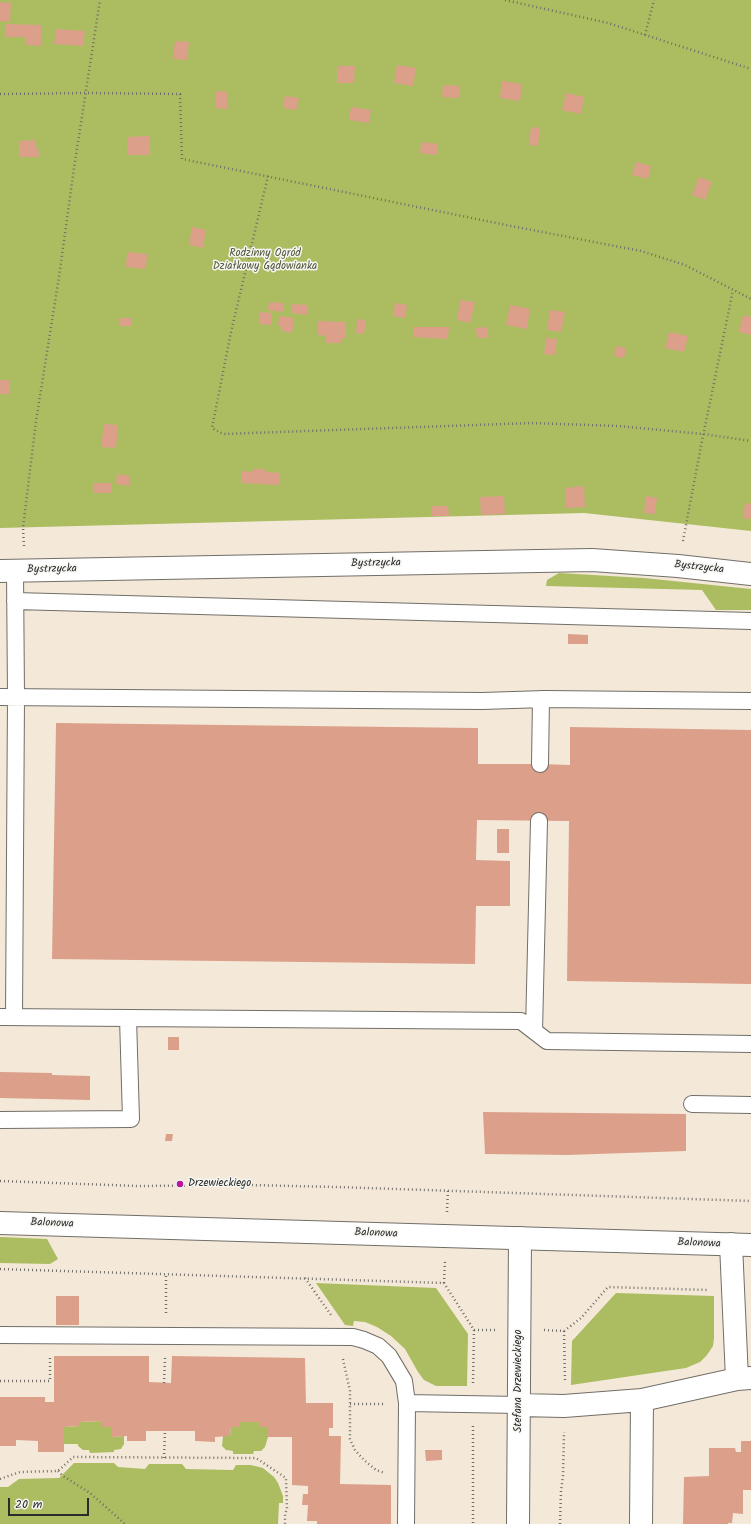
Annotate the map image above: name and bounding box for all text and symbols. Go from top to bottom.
park label: Rodzinny Ogród Działkowy Gądowianka [213,247,317,273]
street label: Bystrzycka [351,557,401,571]
street label: Bystrzycka [673,559,725,577]
street label: Bystrzycka [27,563,77,577]
place label: Drzewieckiego [188,1177,251,1191]
marker: Drzewieckiego [175,1179,185,1189]
street label: Balonowa [30,1217,74,1231]
street label: Balonowa [354,1227,398,1241]
street label: Balonowa [677,1237,721,1251]
street label: Stefana Drzewieckiego [512,1329,526,1433]
scale bar [10,1490,91,1516]
text: 20 m [15,1495,42,1514]

